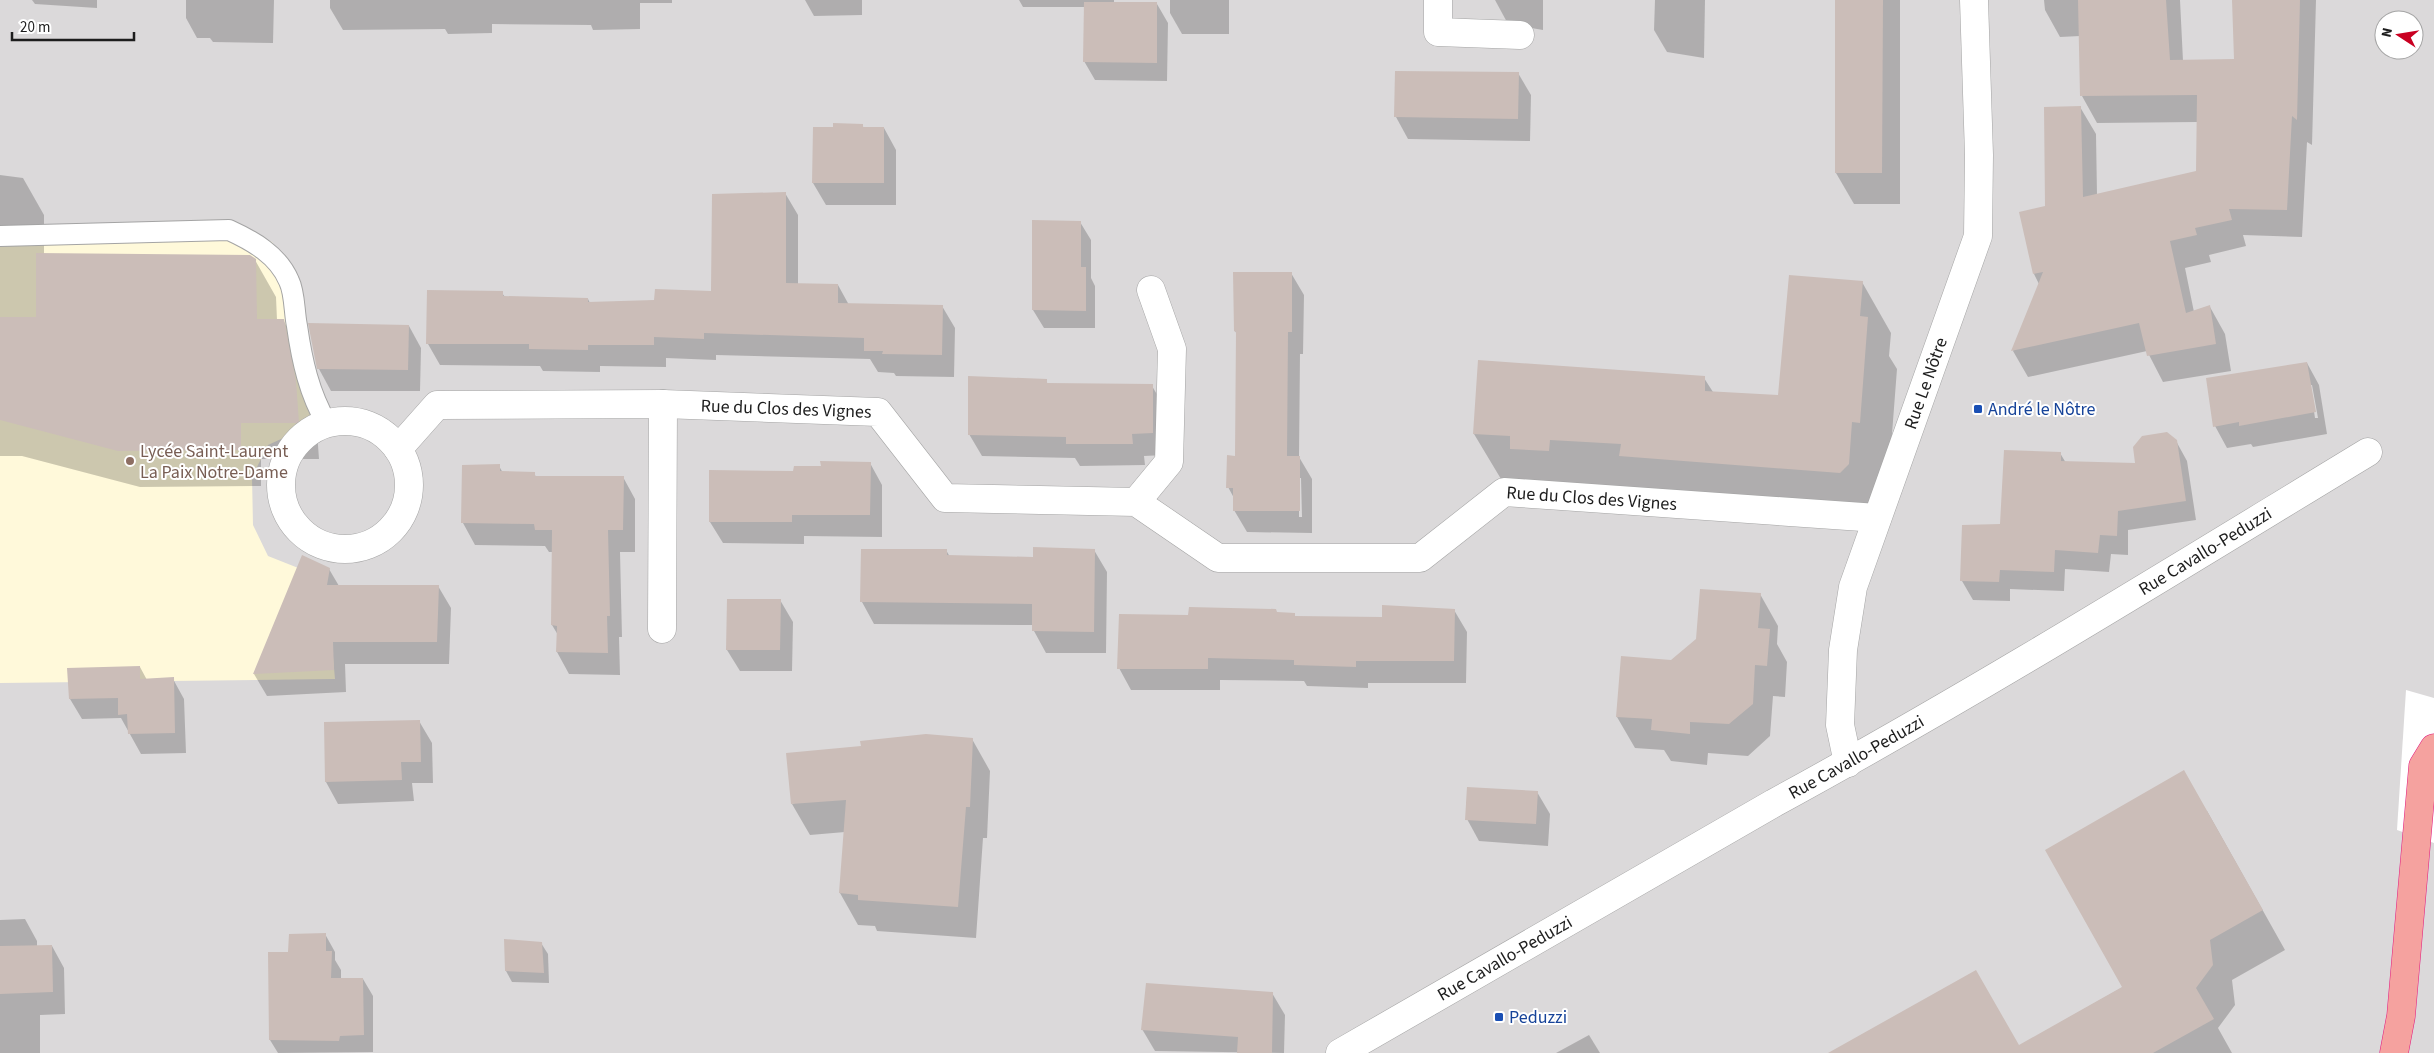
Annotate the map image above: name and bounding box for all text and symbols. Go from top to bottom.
scale bar [12,10,135,42]
north arrow [2374,10,2424,60]
text: 20 m [20,17,50,38]
text: N [2377,26,2398,39]
street label: Rue Le Nôtre [1898,334,1953,433]
street label: Rue du Clos des Vignes [700,393,872,424]
place label: André le Nôtre [1988,397,2096,422]
marker: André le Nôtre [1972,403,1984,415]
place label: Lycée Saint-Laurent La Paix Notre-Dame [140,439,288,485]
marker: Lycée Saint-Laurent La Paix Notre-Dame [124,455,136,467]
street label: Rue du Clos des Vignes [1506,480,1678,517]
street label: Rue Cavallo-Peduzzi [2134,501,2277,601]
street label: Rue Cavallo-Peduzzi [1784,709,1929,805]
street label: Rue Cavallo-Peduzzi [1433,909,1577,1007]
place label: Peduzzi [1509,1005,1567,1030]
marker: Peduzzi [1493,1011,1505,1023]

